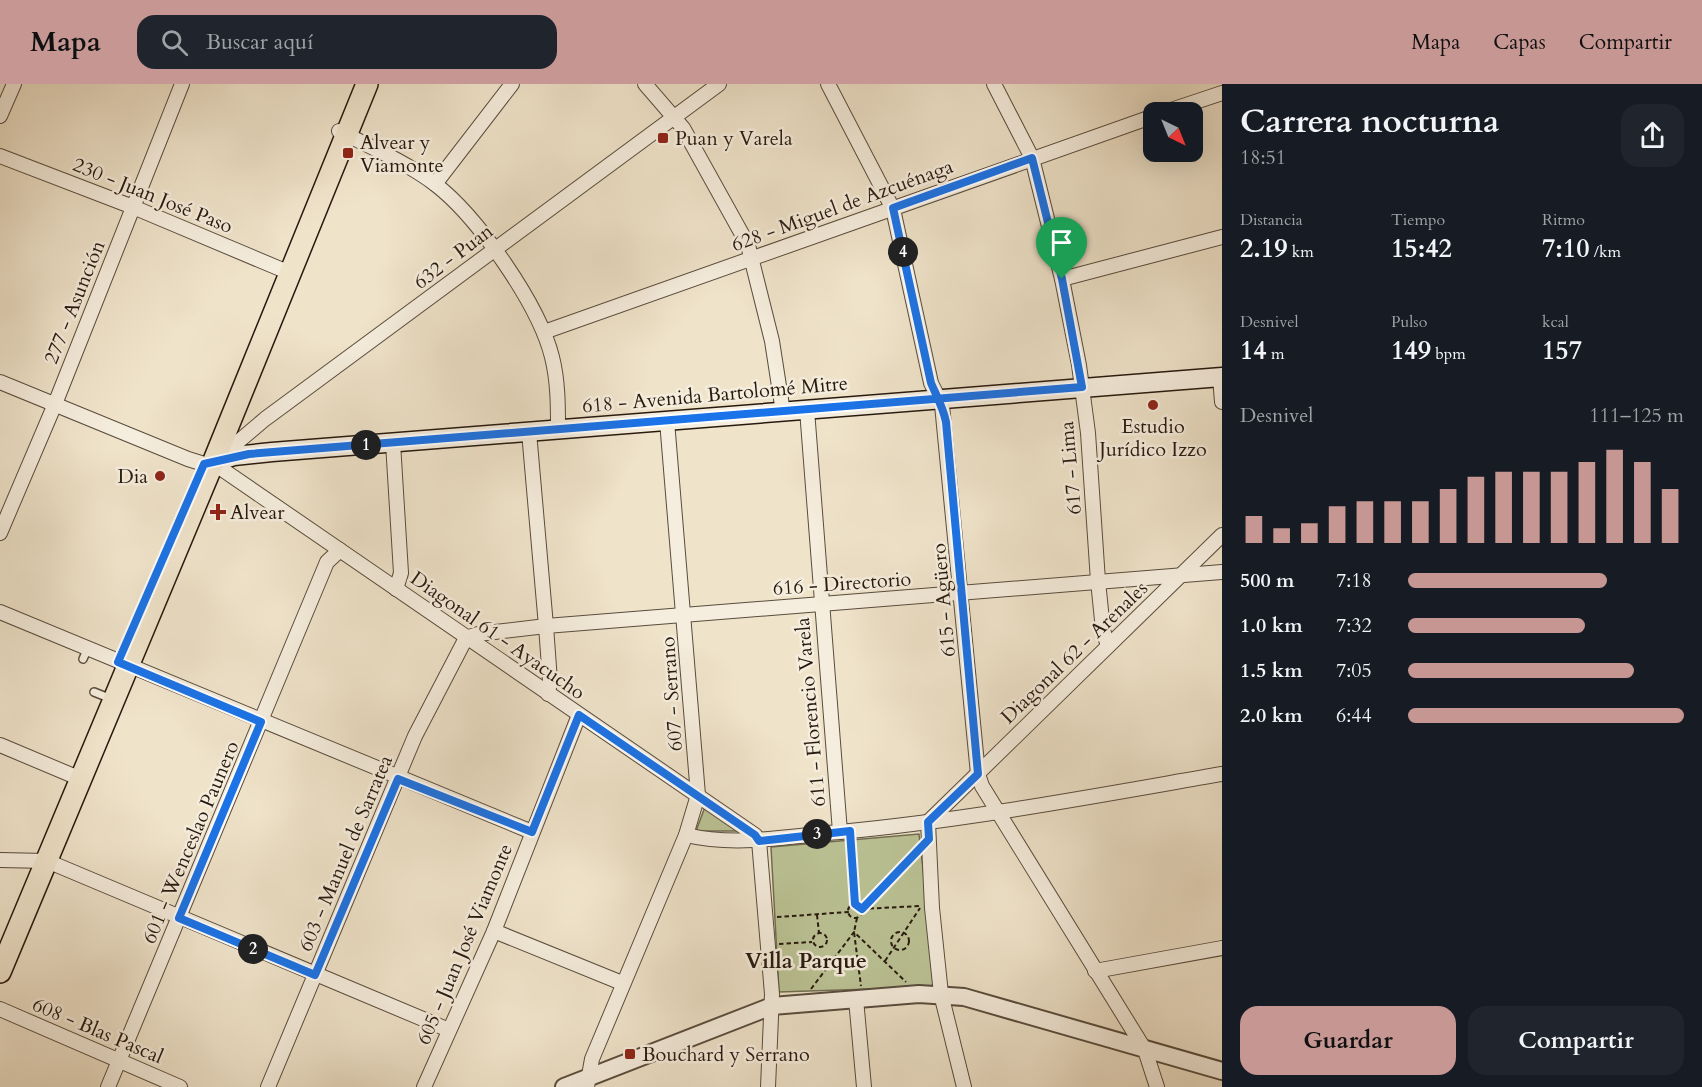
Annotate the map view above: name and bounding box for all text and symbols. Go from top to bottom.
search box [137,15,557,69]
text: Mapa [30,23,101,61]
icon: search [158,26,191,59]
text: Buscar aquí [206,27,313,57]
text: Mapa [1411,28,1460,57]
text: Capas [1493,28,1546,57]
text: Compartir [1579,28,1672,57]
text: Carrera nocturna [1240,99,1499,144]
north arrow [1143,102,1203,162]
map controls [1143,102,1203,162]
button: share [1621,104,1684,167]
place label: Puan y Varela [675,125,793,152]
place label: Alvear y Viamonte [360,129,443,179]
marker: Puan y Varela [656,131,670,145]
text: 18:51 [1240,144,1286,171]
marker: Alvear y Viamonte [341,146,355,160]
street label: 230 - Juan José Paso [69,151,237,240]
street label: 628 - Miguel de Azcuénaga [728,153,957,258]
text: Distancia [1240,209,1303,231]
text: Tiempo [1391,209,1445,231]
text: Ritmo [1542,209,1585,231]
street label: 632 - Puan [408,217,499,295]
pin [1036,217,1087,279]
icon: arrive [1045,226,1078,259]
text: 2.19 [1240,231,1288,266]
text: 15:42 [1391,231,1452,266]
text: 7:10 [1542,231,1590,266]
street label: 277 - Asunción [37,236,112,368]
pin: 4 [888,237,918,267]
text: 4 [899,241,907,263]
text: km [1288,241,1314,263]
text: /km [1590,241,1621,263]
text: Desnivel [1240,311,1299,333]
text: Pulso [1391,311,1427,333]
text: kcal [1542,311,1569,333]
text: 14 [1240,333,1267,368]
text: 149 [1391,333,1431,368]
text: 157 [1542,333,1582,368]
text: m [1267,343,1284,365]
text: bpm [1431,343,1466,365]
street label: 618 - Avenida Bartolomé Mitre [581,369,849,420]
marker: Estudio Jurídico Izzo [1146,398,1160,412]
text: Desnivel [1240,402,1313,429]
text: 111–125 m [1589,402,1684,429]
place label: Estudio Jurídico Izzo [1096,413,1207,463]
street label: 617 - Lima [1053,420,1088,516]
pin: 1 [351,430,381,460]
text: 1 [362,434,370,456]
place label: Dia [117,463,148,490]
marker: Dia [153,469,167,483]
place label: Alvear [230,499,285,526]
marker: Alvear [211,505,225,519]
street label: 615 - Agüero [925,542,962,658]
street label: Diagonal 61 - Ayacucho [405,565,591,706]
street label: 616 - Directorio [772,565,912,602]
text: 500 m [1240,567,1295,594]
text: 7:18 [1336,567,1372,594]
street label: Diagonal 62 - Arenales [995,575,1154,730]
text: 1.0 km [1240,612,1303,639]
text: 7:32 [1336,612,1372,639]
street label: 611 - Florencio Varela [789,616,832,808]
street label: 607 - Serrano [654,636,689,752]
text: 1.5 km [1240,657,1303,684]
text: 7:05 [1336,657,1372,684]
text: 2.0 km [1240,702,1303,729]
text: 6:44 [1336,702,1372,729]
street label: 601 - Wenceslao Paunero [135,737,245,948]
street label: 603 - Manuel de Sarratea [292,751,399,955]
pin: 3 [802,819,832,849]
text: 3 [813,823,821,845]
street label: 605 - Juan José Viamonte [410,840,519,1049]
pin: 2 [238,934,268,964]
text: 2 [249,938,257,960]
district label: Villa Parque [745,946,867,976]
street label: 608 - Blas Pascal [28,991,167,1070]
button: Guardar [1240,1006,1456,1075]
button: Compartir [1468,1006,1684,1075]
place label: Bouchard y Serrano [642,1041,810,1068]
marker: Bouchard y Serrano [623,1047,637,1061]

